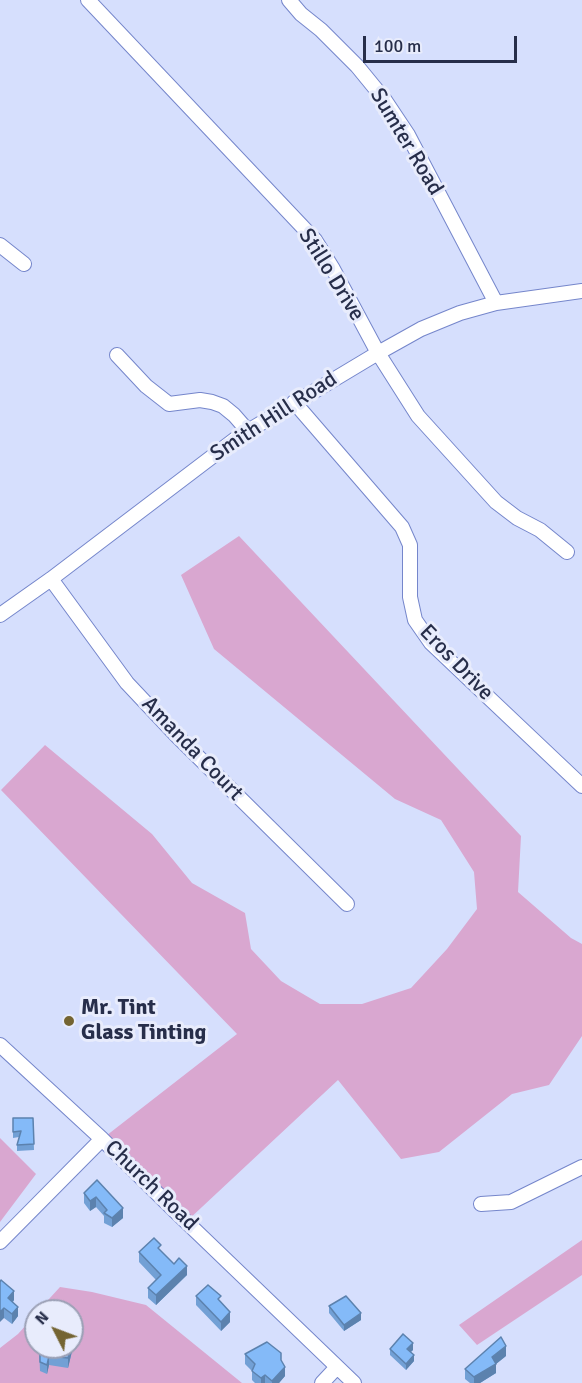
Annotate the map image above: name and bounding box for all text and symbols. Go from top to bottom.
scale bar [366,24,520,62]
text: 100 m [374,35,421,57]
street label: Sumter Road [364,84,448,200]
street label: Stillo Drive [292,224,370,326]
street label: Smith Hill Road [206,366,342,468]
street label: Eros Drive [413,620,499,706]
street label: Amanda Court [136,691,248,807]
place label: Mr. Tint Glass Tinting [81,995,206,1046]
marker: Mr. Tint Glass Tinting [62,1014,76,1028]
street label: Church Road [99,1135,203,1237]
north arrow [24,1299,84,1359]
text: N [31,1307,53,1329]

